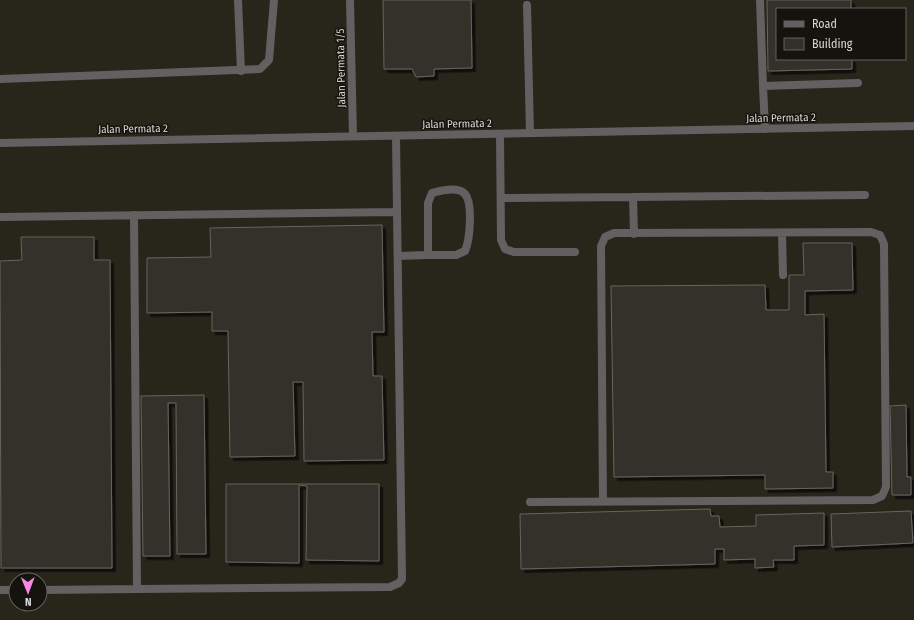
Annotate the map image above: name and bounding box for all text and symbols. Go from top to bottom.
legend [776,8,906,60]
text: Road [812,17,837,31]
street label: Jalan Permata 1/5 [334,28,348,108]
text: Building [812,37,853,51]
street label: Jalan Permata 2 [746,111,816,125]
street label: Jalan Permata 2 [422,117,492,131]
street label: Jalan Permata 2 [98,122,168,136]
north arrow [8,572,48,612]
text: N [25,595,32,608]

